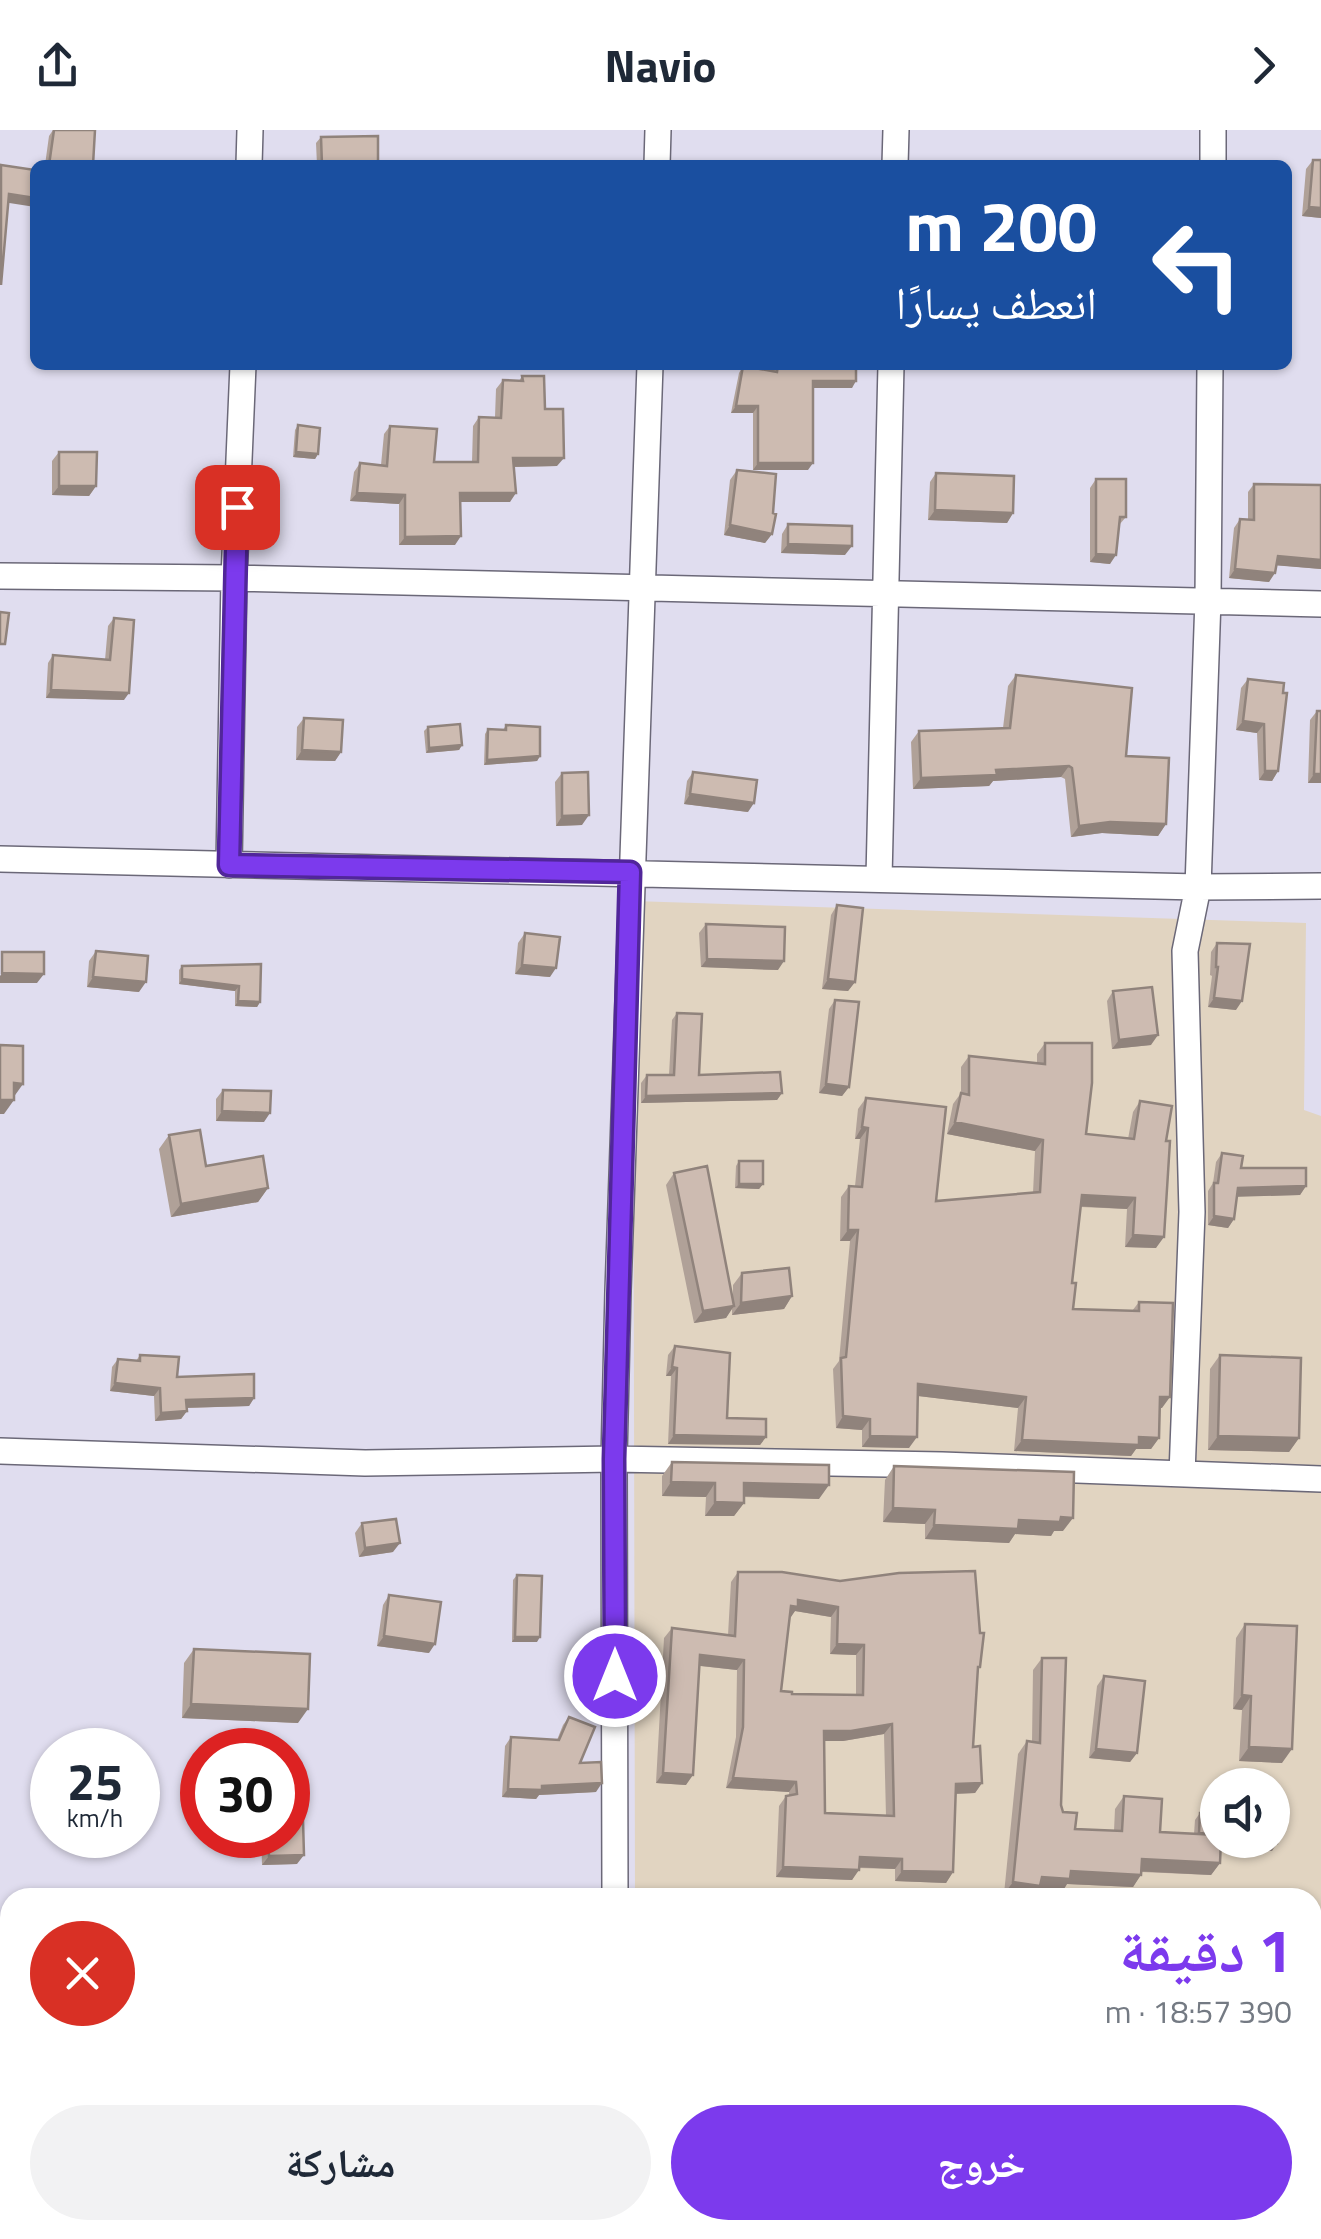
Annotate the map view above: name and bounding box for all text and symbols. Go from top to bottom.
text: Navio [605,31,716,99]
icon: share [30,38,85,93]
icon: forward [1236,38,1291,93]
text: 200 m [905,172,1097,278]
icon: left [1132,200,1262,330]
text: انعطف يسارًا [896,268,1097,336]
pin [195,465,280,550]
icon: arrive [210,480,265,535]
position arrow [563,1624,667,1728]
speed limit sign: 30 [180,1728,310,1858]
text: 25 [67,1743,123,1819]
map controls [1200,1768,1290,1858]
button: sound [1200,1768,1290,1858]
text: km/h [67,1799,123,1837]
text: 1 دقيقة [1119,1904,1292,1995]
button: close [30,1921,135,2026]
text: 390 m · 18:57 [1105,1987,1292,2035]
button: مشاركة [30,2105,651,2220]
button: خروج [671,2105,1292,2220]

